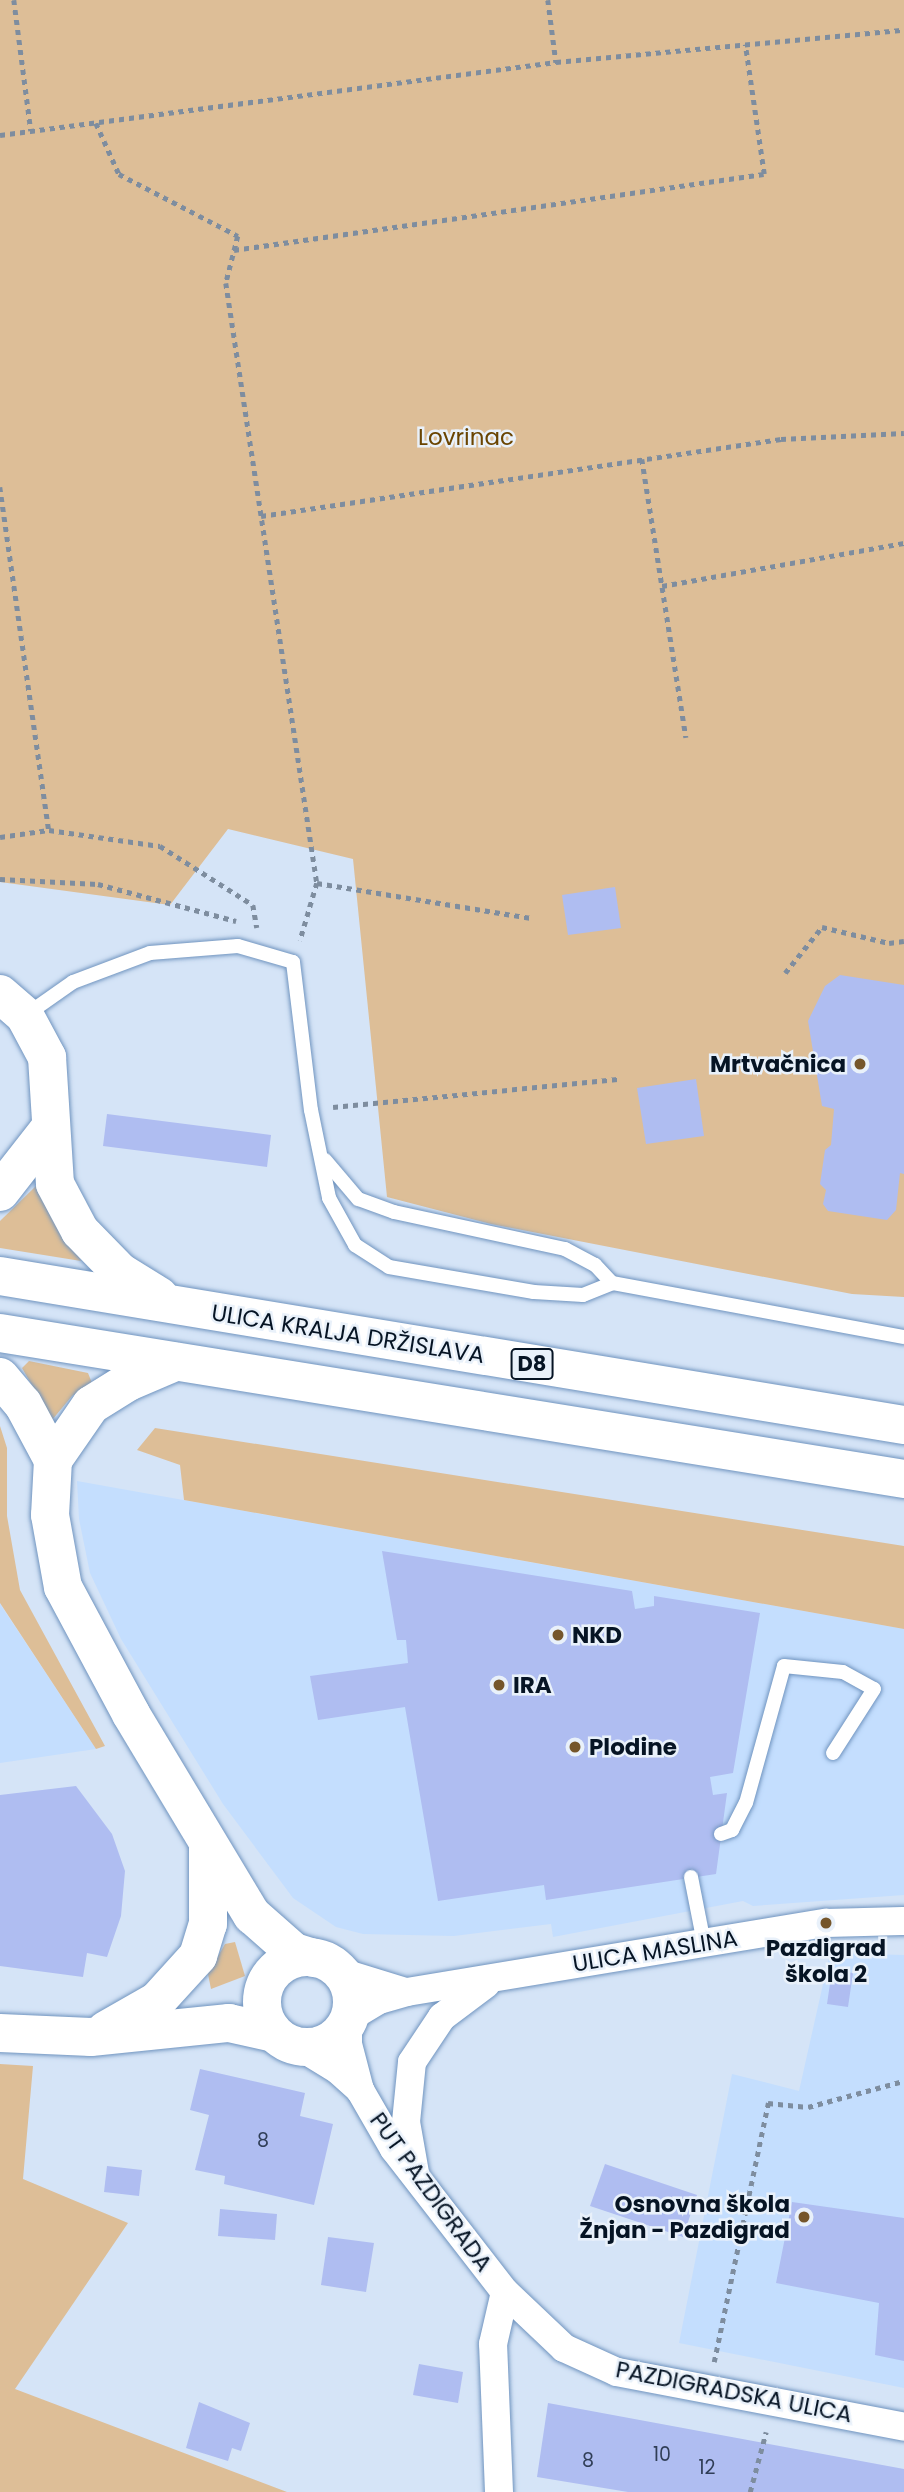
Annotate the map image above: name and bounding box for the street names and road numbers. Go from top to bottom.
street label: ULICA KRALJA DRŽISLAVA [210,1299,486,1369]
road number: D8 [509,1346,555,1382]
street label: ULICA MASLINA [571,1924,739,1978]
street label: PUT PAZDIGRADA [364,2107,498,2277]
street label: PAZDIGRADSKA ULICA [614,2356,854,2428]

